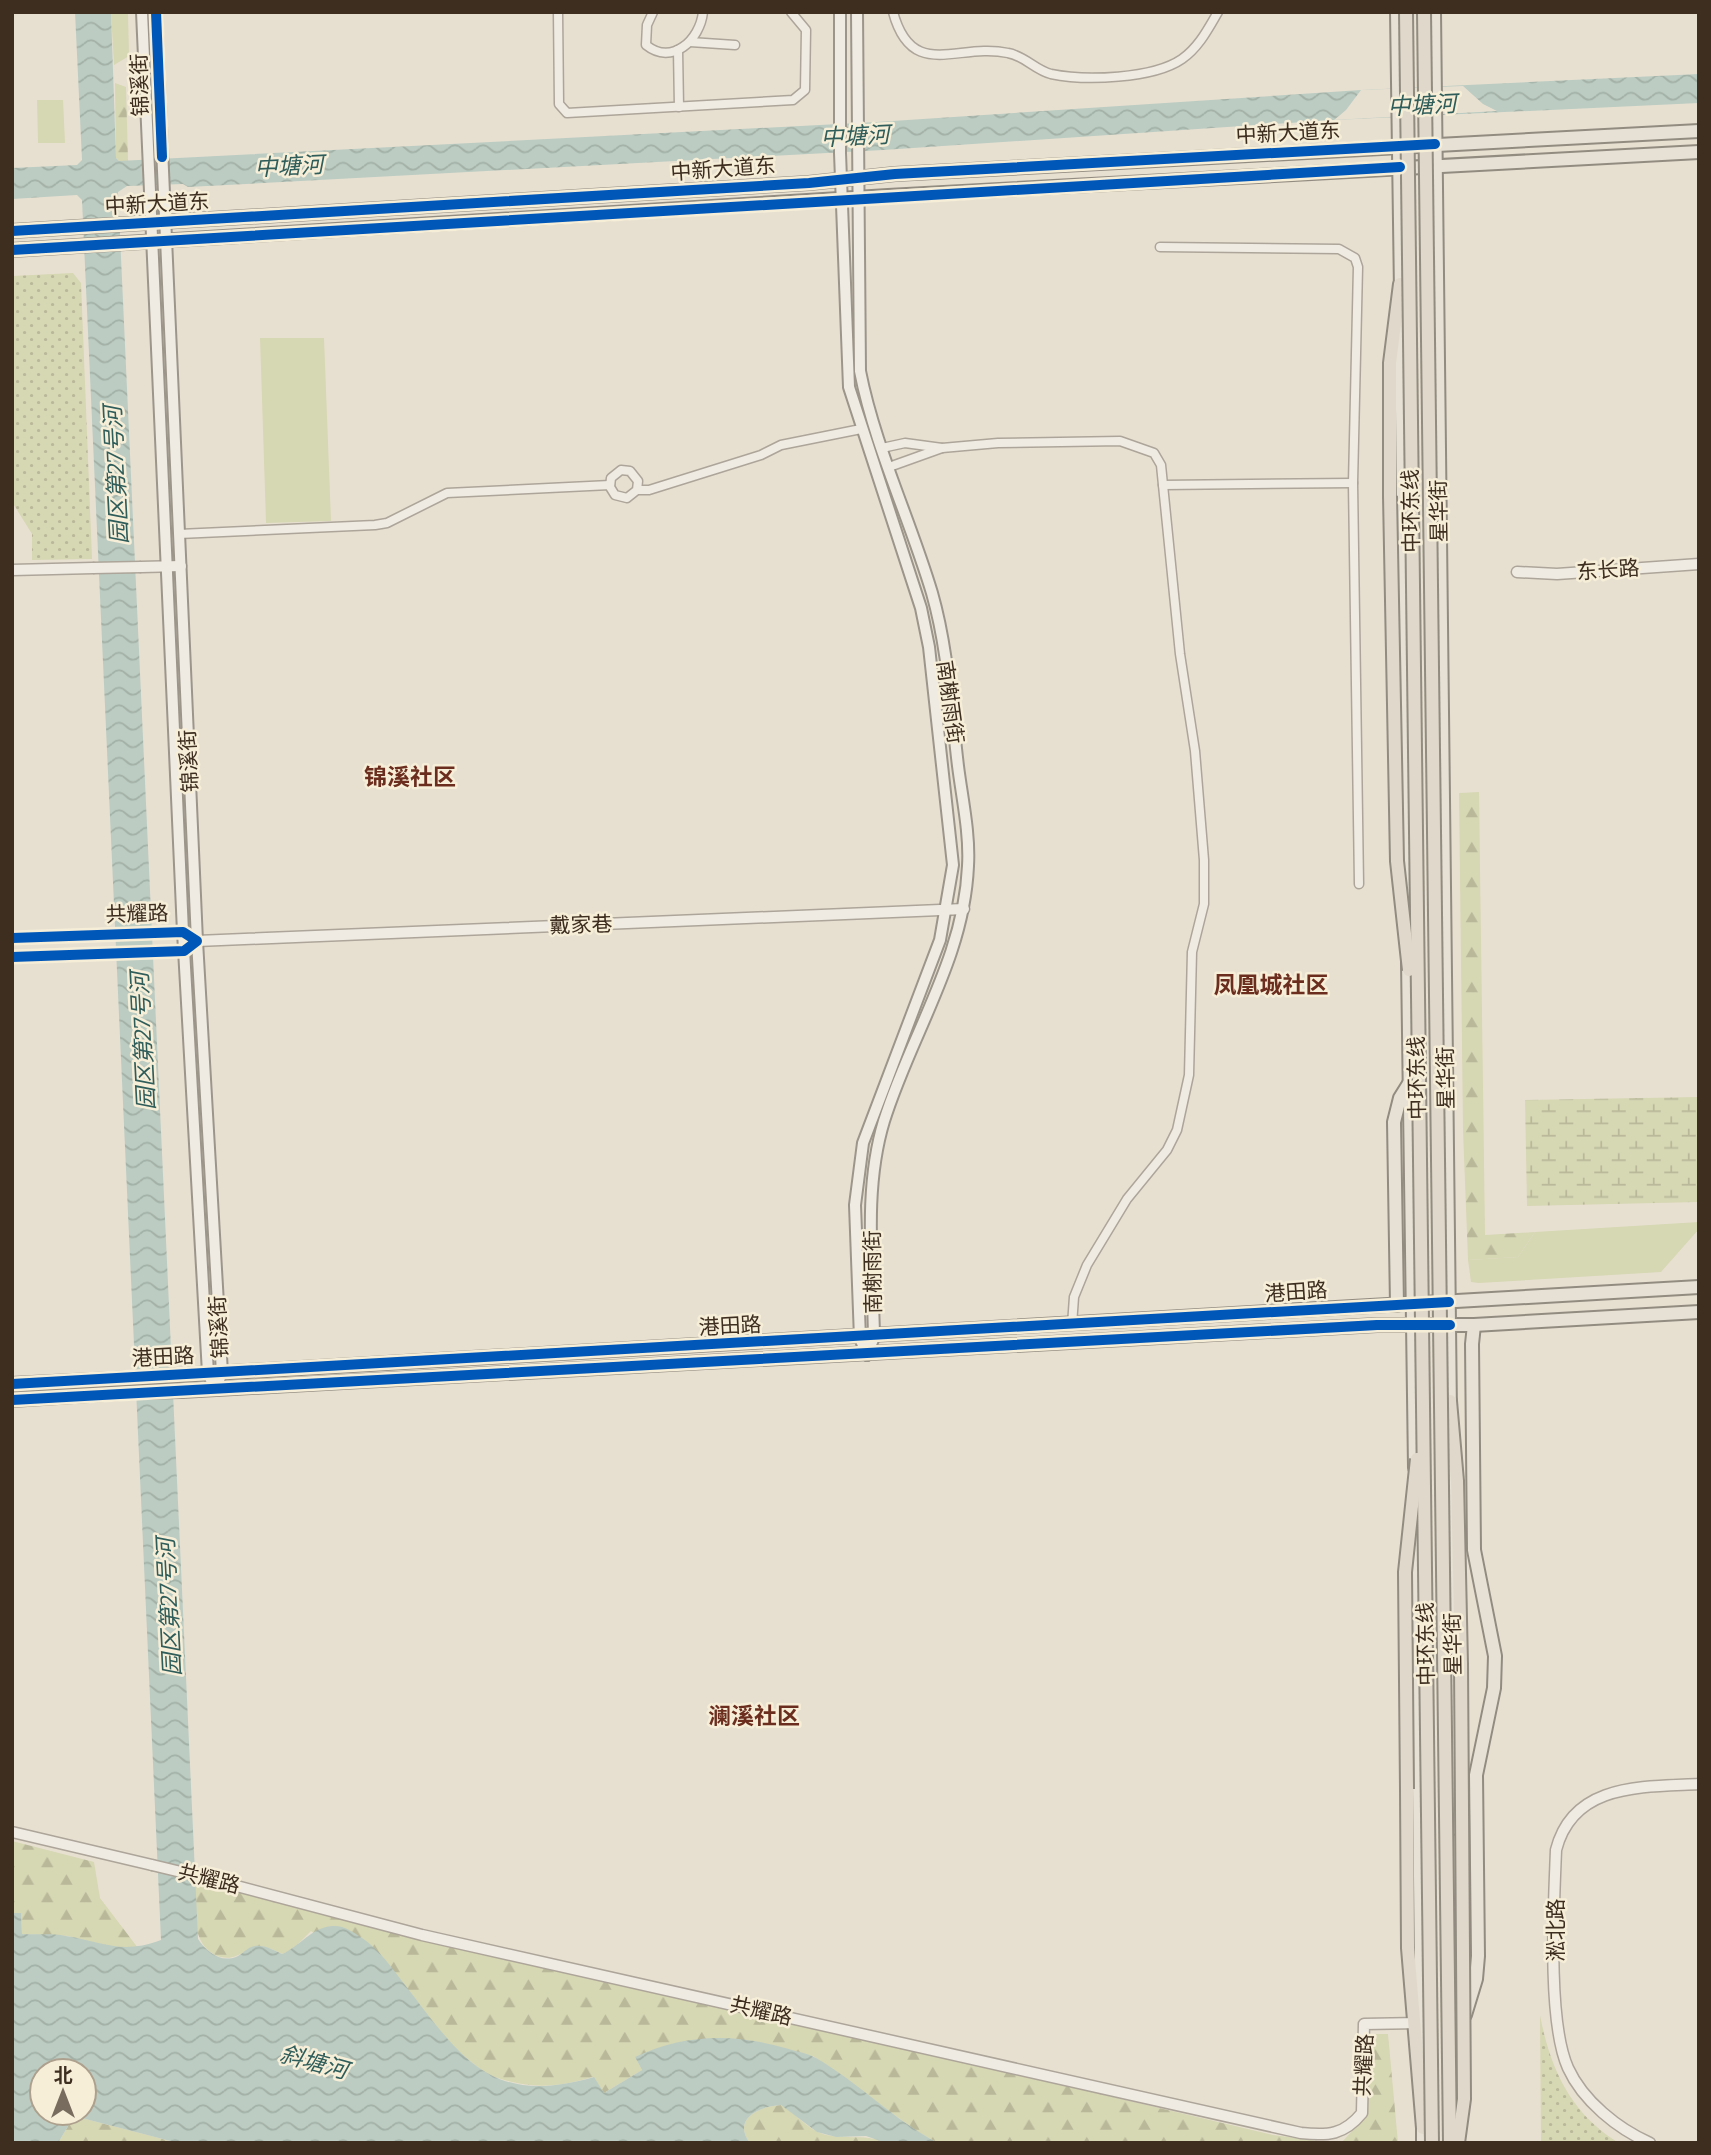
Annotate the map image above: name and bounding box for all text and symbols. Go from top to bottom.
street label: 锦溪街 [126,53,154,117]
water label: 中塘河 [1387,89,1461,121]
street label: 中新大道东 [1235,117,1341,149]
water label: 中塘河 [820,120,894,152]
water label: 中塘河 [254,150,328,182]
street label: 中新大道东 [670,152,776,186]
street label: 中新大道东 [104,188,210,220]
water label: 园区第27号河 [98,401,134,545]
street label: 中环东线 [1397,469,1425,553]
street label: 星华街 [1425,479,1453,543]
street label: 东长路 [1576,555,1640,585]
street label: 南榭雨街 [931,659,969,745]
street label: 锦溪街 [174,729,204,793]
district label: 锦溪社区 [364,763,456,791]
street label: 共耀路 [105,900,169,928]
street label: 戴家巷 [549,911,613,939]
water label: 园区第27号河 [125,967,161,1111]
district label: 凤凰城社区 [1214,971,1329,999]
street label: 中环东线 [1403,1036,1431,1120]
street label: 星华街 [1432,1046,1460,1110]
street label: 南榭雨街 [859,1230,887,1314]
street label: 港田路 [1264,1277,1328,1307]
street label: 锦溪街 [204,1295,234,1359]
street label: 港田路 [698,1311,762,1341]
street label: 港田路 [131,1342,195,1372]
water label: 园区第27号河 [151,1533,187,1677]
street label: 中环东线 [1412,1602,1440,1686]
street label: 星华街 [1439,1612,1467,1676]
district label: 澜溪社区 [708,1702,800,1730]
street label: 共耀路 [175,1859,243,1899]
street label: 淞北路 [1543,1899,1569,1962]
street label: 共耀路 [727,1991,795,2031]
street label: 共耀路 [1349,2033,1379,2097]
water label: 斜塘河 [277,2040,355,2085]
north arrow [28,2057,98,2127]
text: 北 [53,2064,73,2087]

